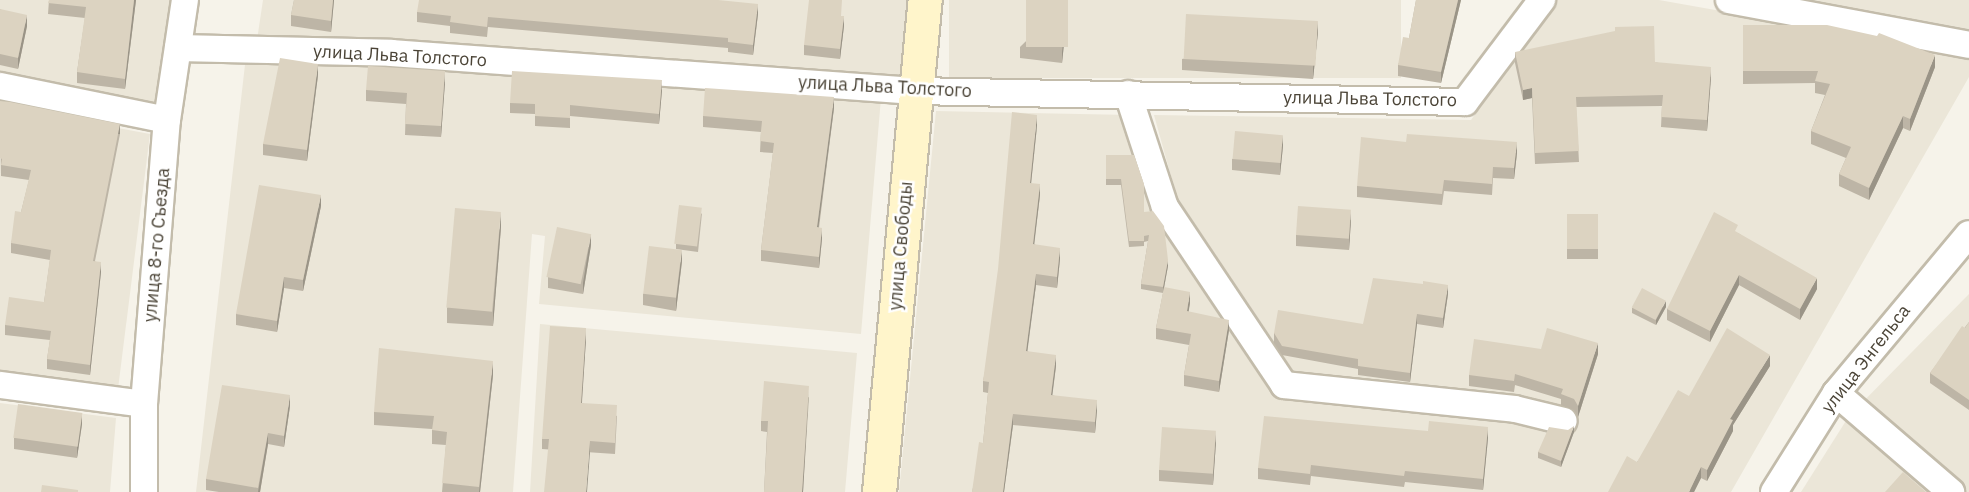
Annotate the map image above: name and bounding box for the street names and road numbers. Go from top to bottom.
street label: улица Льва Толстого [313,41,487,71]
street label: улица Льва Толстого [798,72,972,102]
street label: улица Льва Толстого [1283,87,1457,111]
street label: улица 8-го Съезда [139,167,175,323]
street label: улица Свободы [885,181,917,311]
street label: улица Энгельса [1817,300,1915,418]

